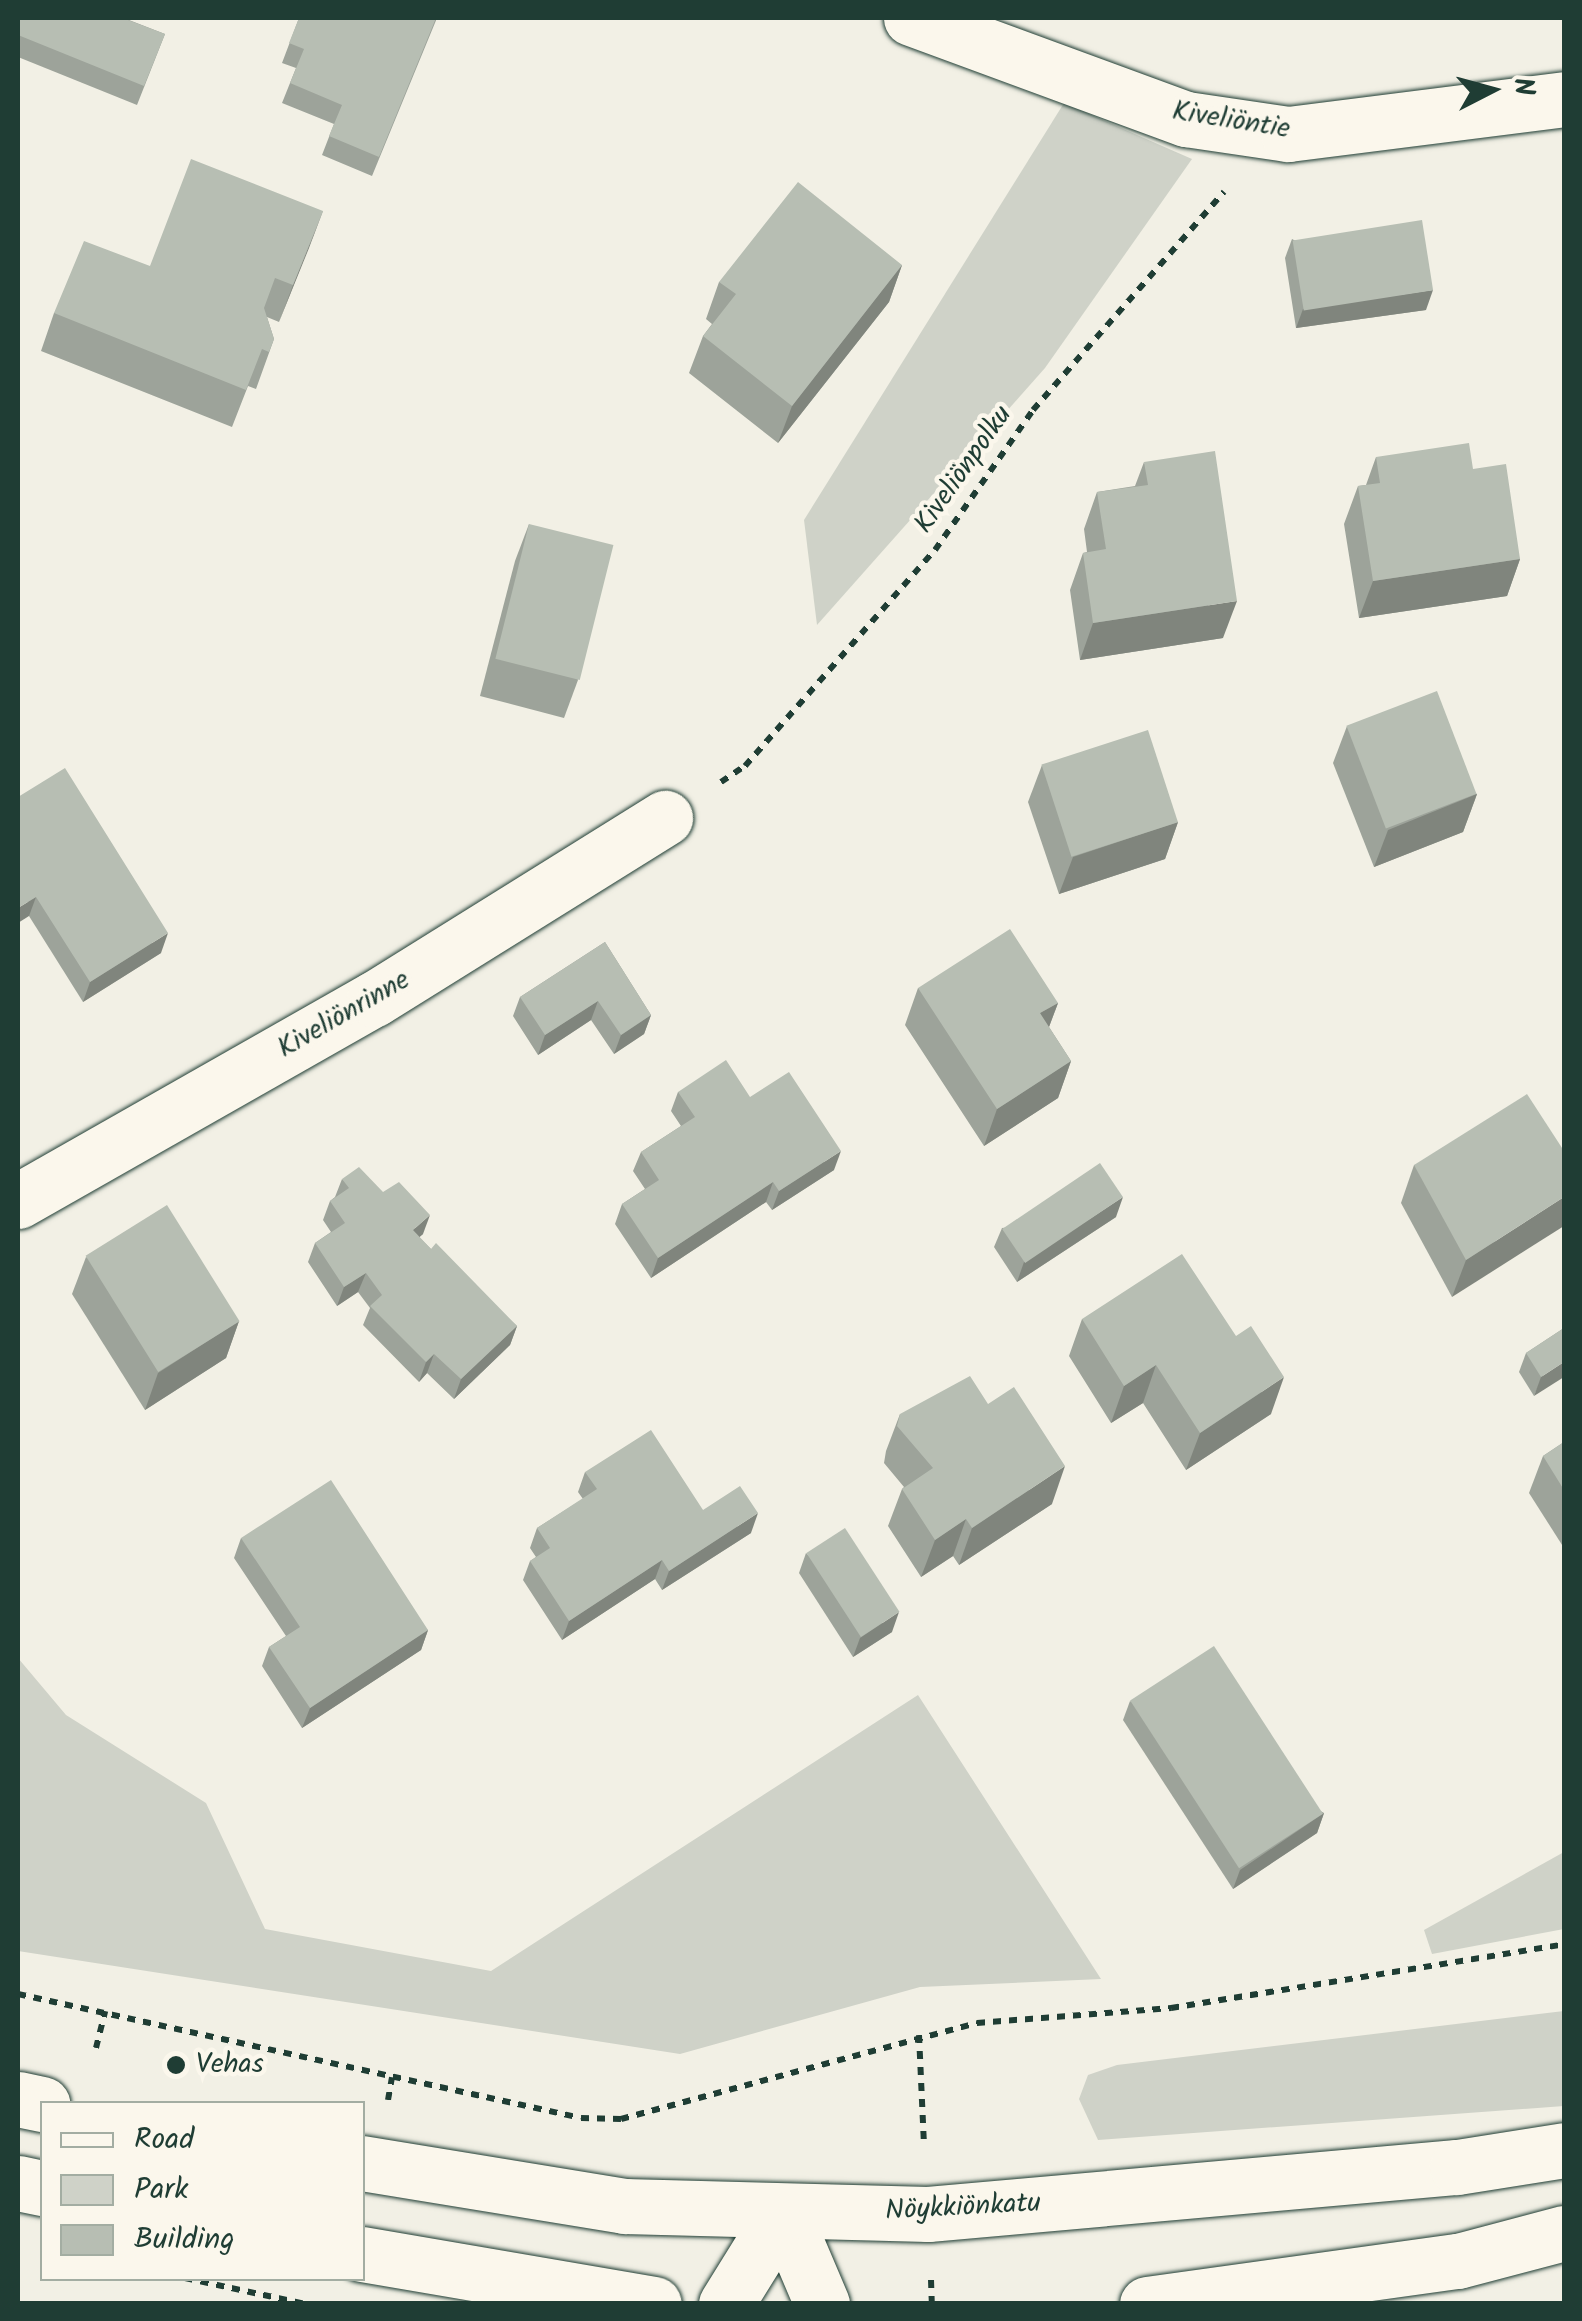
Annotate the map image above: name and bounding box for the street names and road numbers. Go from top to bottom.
street label: Kiveliöntie [1170,95,1292,147]
street label: Kiveliönpolku [908,400,1020,540]
street label: Kiveliönrinne [272,964,416,1066]
street label: Nöykkiönkatu [884,2187,1042,2229]

